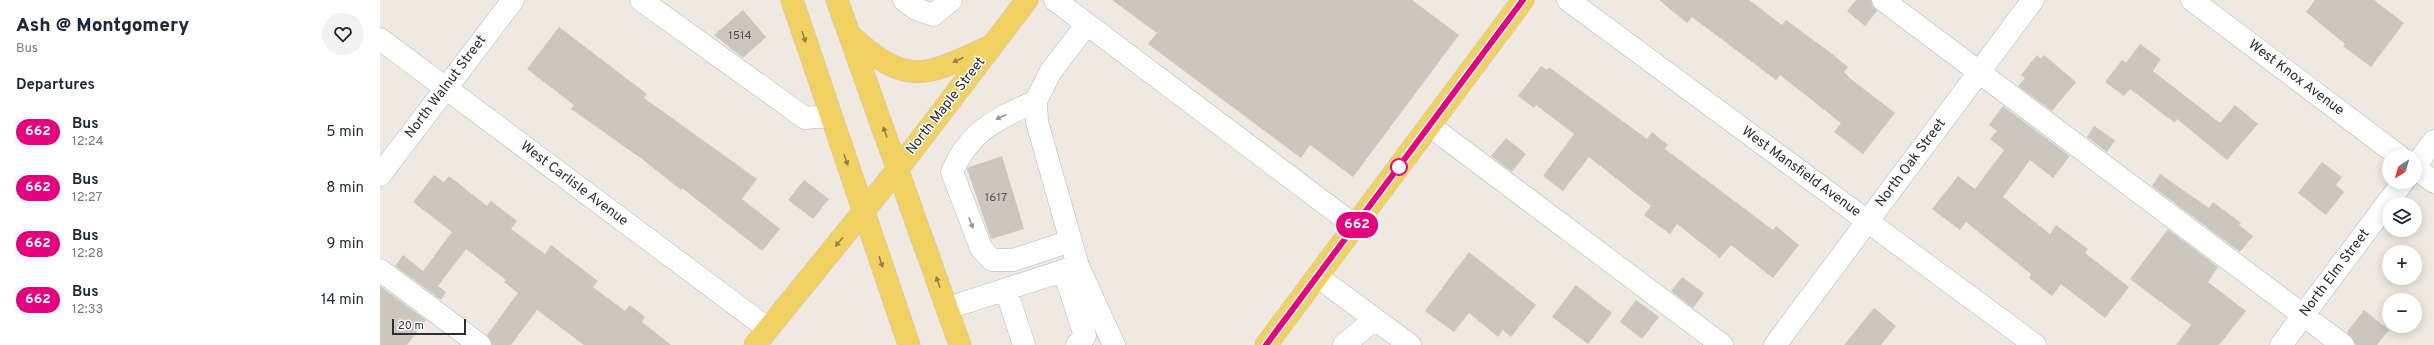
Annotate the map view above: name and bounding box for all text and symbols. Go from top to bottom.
button: heart [322,13,364,55]
text: Ash @ Montgomery [16,14,189,38]
house number: 1514 [728,28,752,44]
street label: North Walnut Street [402,32,490,142]
one-way arrow [801,32,807,44]
street label: West Knox Avenue [2245,36,2347,120]
text: Bus [16,41,38,57]
street label: North Maple Street [903,54,989,158]
one-way arrow [953,57,964,63]
text: Departures [16,76,95,95]
one-way arrow [995,114,1006,120]
text: Bus [72,115,99,134]
street label: North Oak Street [1872,116,1950,210]
text: 662 [25,123,51,140]
text: 5 min [326,123,364,142]
street label: West Mansfield Avenue [1738,123,1864,221]
one-way arrow [881,125,887,137]
text: 12:24 [72,134,104,150]
street label: West Carlisle Avenue [517,138,631,230]
north arrow [2382,149,2422,189]
map controls [2382,149,2422,333]
one-way arrow [843,155,849,167]
unlabelled marker [1390,158,1408,176]
text: Bus [72,171,99,190]
text: 662 [25,179,51,196]
text: 8 min [326,179,364,198]
text: 12:27 [72,190,102,206]
house number: 1617 [985,190,1007,206]
button: layers [2382,197,2422,237]
line badge: 662 [1334,212,1380,238]
text: 662 [1344,216,1370,233]
one-way arrow [969,218,975,230]
street label: North Elm Street [2297,226,2373,320]
text: Bus [72,227,99,246]
text: 662 [25,235,51,252]
text: 9 min [327,235,364,254]
one-way arrow [834,236,843,247]
button: + [2382,245,2422,285]
text: 12:28 [72,246,104,262]
one-way arrow [878,256,884,268]
one-way arrow [935,275,941,287]
text: Bus [72,283,99,302]
text: 662 [25,291,51,308]
text: 14 min [321,291,364,310]
button: − [2382,293,2422,333]
text: 12:33 [72,302,103,318]
scale bar [392,317,466,336]
text: 20 m [398,319,424,333]

